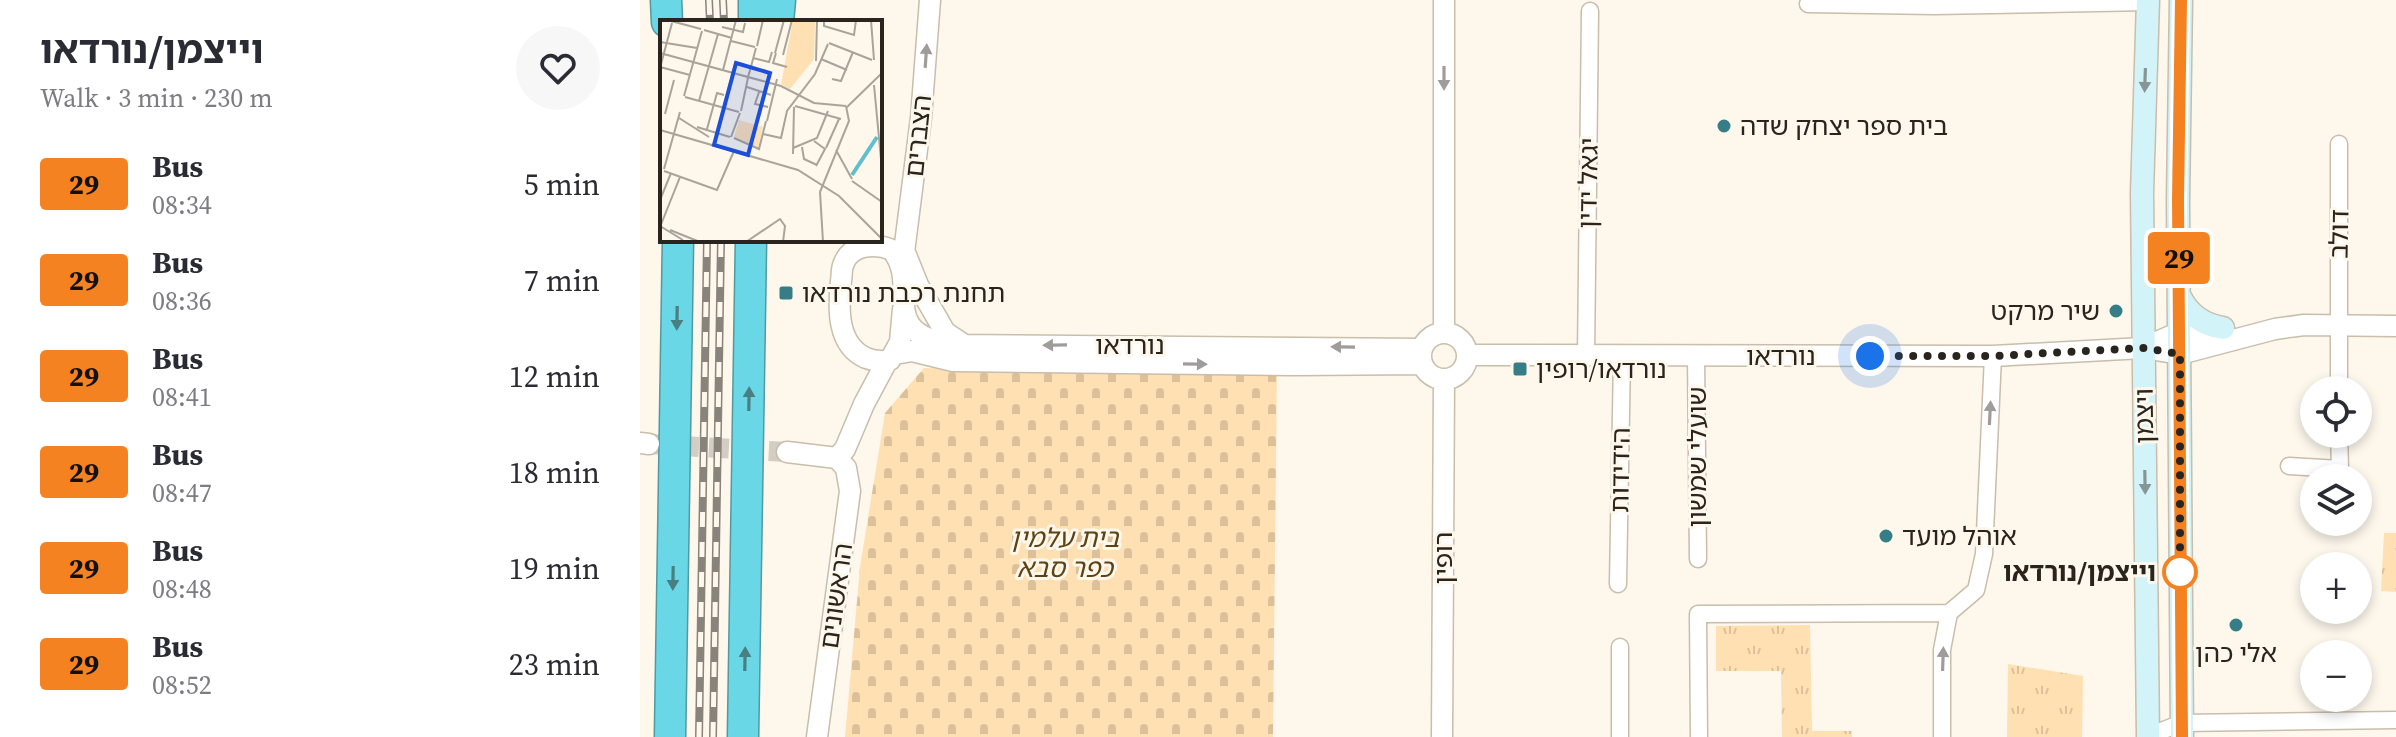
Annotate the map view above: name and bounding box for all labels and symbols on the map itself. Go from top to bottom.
inset map [660,20,882,242]
one-way arrow [920,43,933,68]
one-way arrow [1438,66,1450,91]
one-way arrow [2138,68,2151,93]
street label: הצברים [896,93,940,179]
place label: בית ספר יצחק שדה [1740,108,1948,144]
marker: בית ספר יצחק שדה [1715,117,1733,135]
street label: יגאל ידין [1569,137,1607,229]
street label: דולב [2321,209,2357,259]
line badge: 29 [2143,232,2215,284]
place label: תחנת רכבת נורדאו [802,275,1005,311]
marker: תחנת רכבת נורדאו [777,284,795,302]
place label: שיר מרקט [1991,293,2100,329]
marker: שיר מרקט [2107,302,2125,320]
one-way arrow [670,306,683,331]
street label: נורדאו [1095,327,1165,363]
your location [1850,336,1890,376]
street label: נורדאו [1746,338,1816,374]
one-way arrow [1042,339,1067,351]
one-way arrow [1330,341,1355,354]
place label: נורדאו/רופין [1536,351,1667,387]
one-way arrow [1183,358,1208,370]
marker: נורדאו/רופין [1511,360,1529,378]
one-way arrow [742,386,755,411]
street label: שועלי שמשון [1679,386,1715,528]
street label: ויצמן [2126,388,2162,444]
one-way arrow [1984,400,1997,425]
street label: הידידות [1601,427,1639,513]
one-way arrow [2139,470,2152,495]
place label: אוהל מועד [1902,518,2017,554]
park label: בית עלמין כפר סבא [1011,520,1120,586]
marker: אוהל מועד [1877,527,1895,545]
street label: רופין [1425,532,1461,584]
street label: הראשונים [811,541,861,651]
place label: וייצמן/נורדאו [2003,554,2156,590]
marker: וייצמן/נורדאו [2163,555,2197,589]
one-way arrow [666,566,679,591]
marker: אלי כהן [2227,616,2245,634]
place label: אלי כהן [2195,635,2277,671]
one-way arrow [738,646,751,671]
one-way arrow [1936,646,1949,671]

